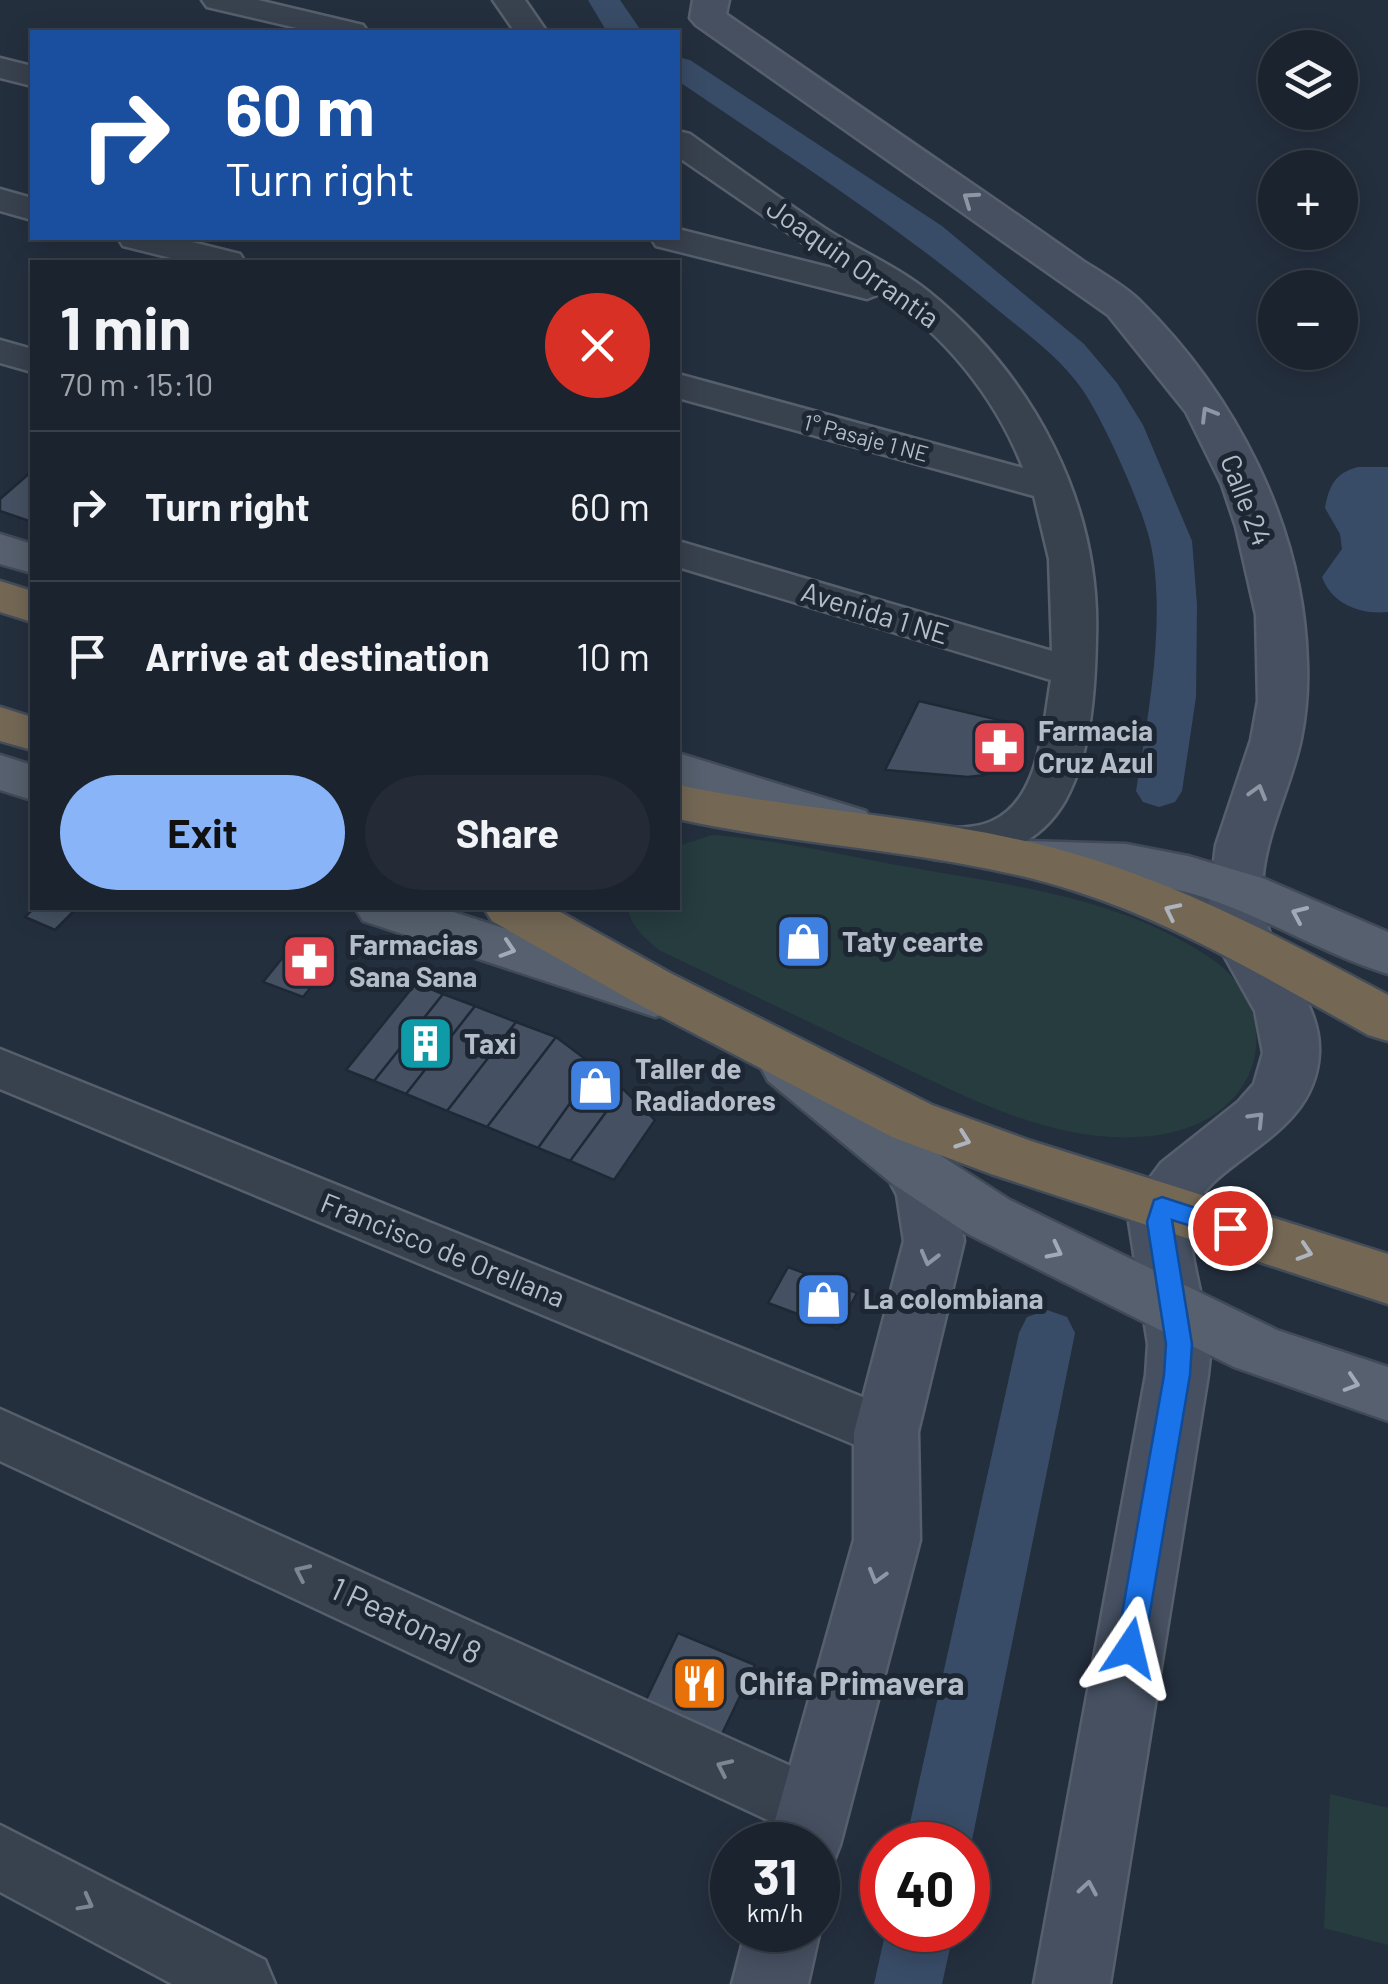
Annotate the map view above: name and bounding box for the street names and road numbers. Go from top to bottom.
street label: Joaquin Orrantia [761,190,946,334]
street label: 1° Pasaje 1 NE [801,408,931,466]
street label: Calle 24 [1214,449,1280,550]
street label: Avenida 1 NE [798,574,953,651]
street label: Francisco de Orellana [316,1185,570,1314]
street label: 1 Peatonal 8 [326,1568,488,1671]

